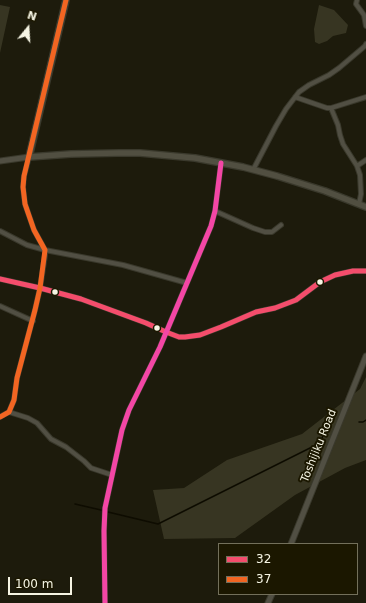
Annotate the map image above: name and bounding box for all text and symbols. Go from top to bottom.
north arrow [8,8,48,48]
text: N [25,9,38,24]
unlabelled marker [315,277,325,287]
unlabelled marker [50,287,60,297]
unlabelled marker [152,323,162,333]
street label: Toshijiku Road [298,408,340,484]
legend [218,543,358,595]
text: 32 [256,552,271,566]
scale bar [10,569,74,595]
text: 37 [256,572,271,586]
text: 100 m [15,577,53,591]

